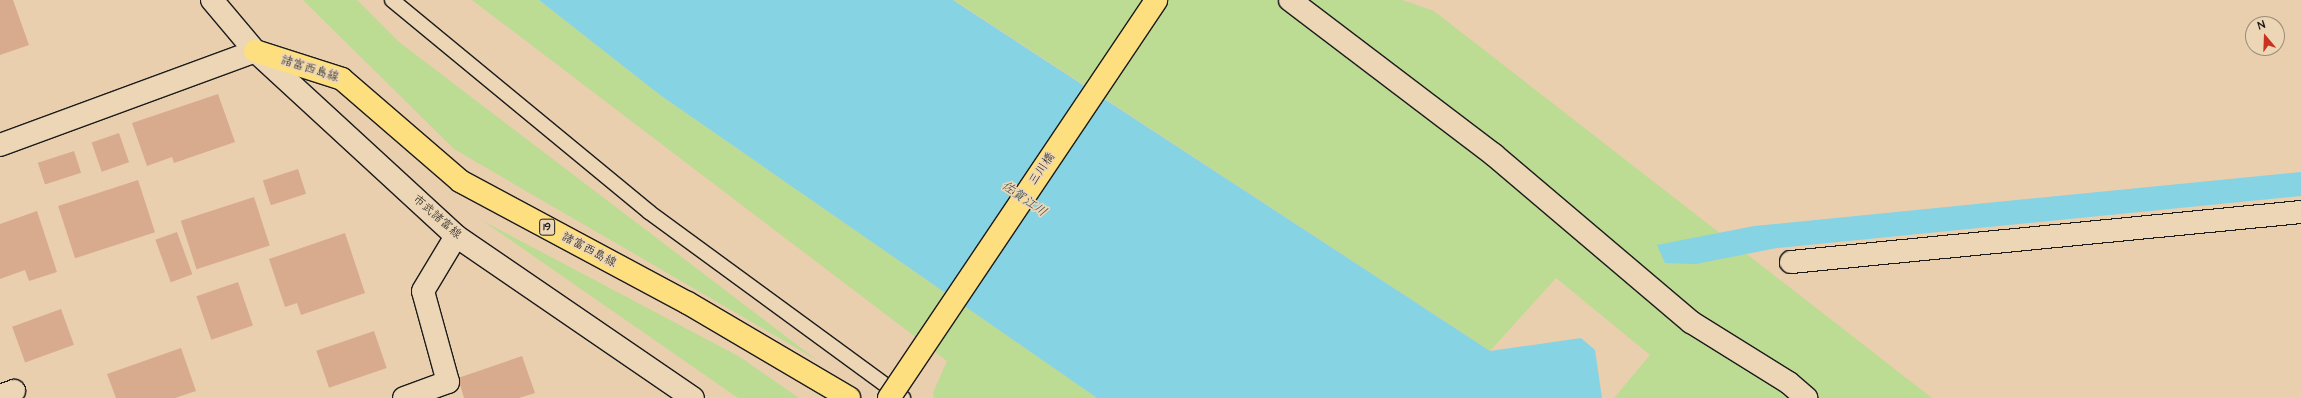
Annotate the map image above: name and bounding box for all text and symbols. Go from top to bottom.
north arrow [2245,16,2285,56]
text: N [2256,17,2267,33]
street label: 諸富西島線 [279,53,341,85]
street label: 三川橋 [1026,150,1058,188]
water label: 佐賀江川 [998,178,1050,220]
street label: 市武諸富線 [410,192,464,242]
road number: 19 [539,218,555,236]
street label: 諸富西島線 [559,230,619,270]

